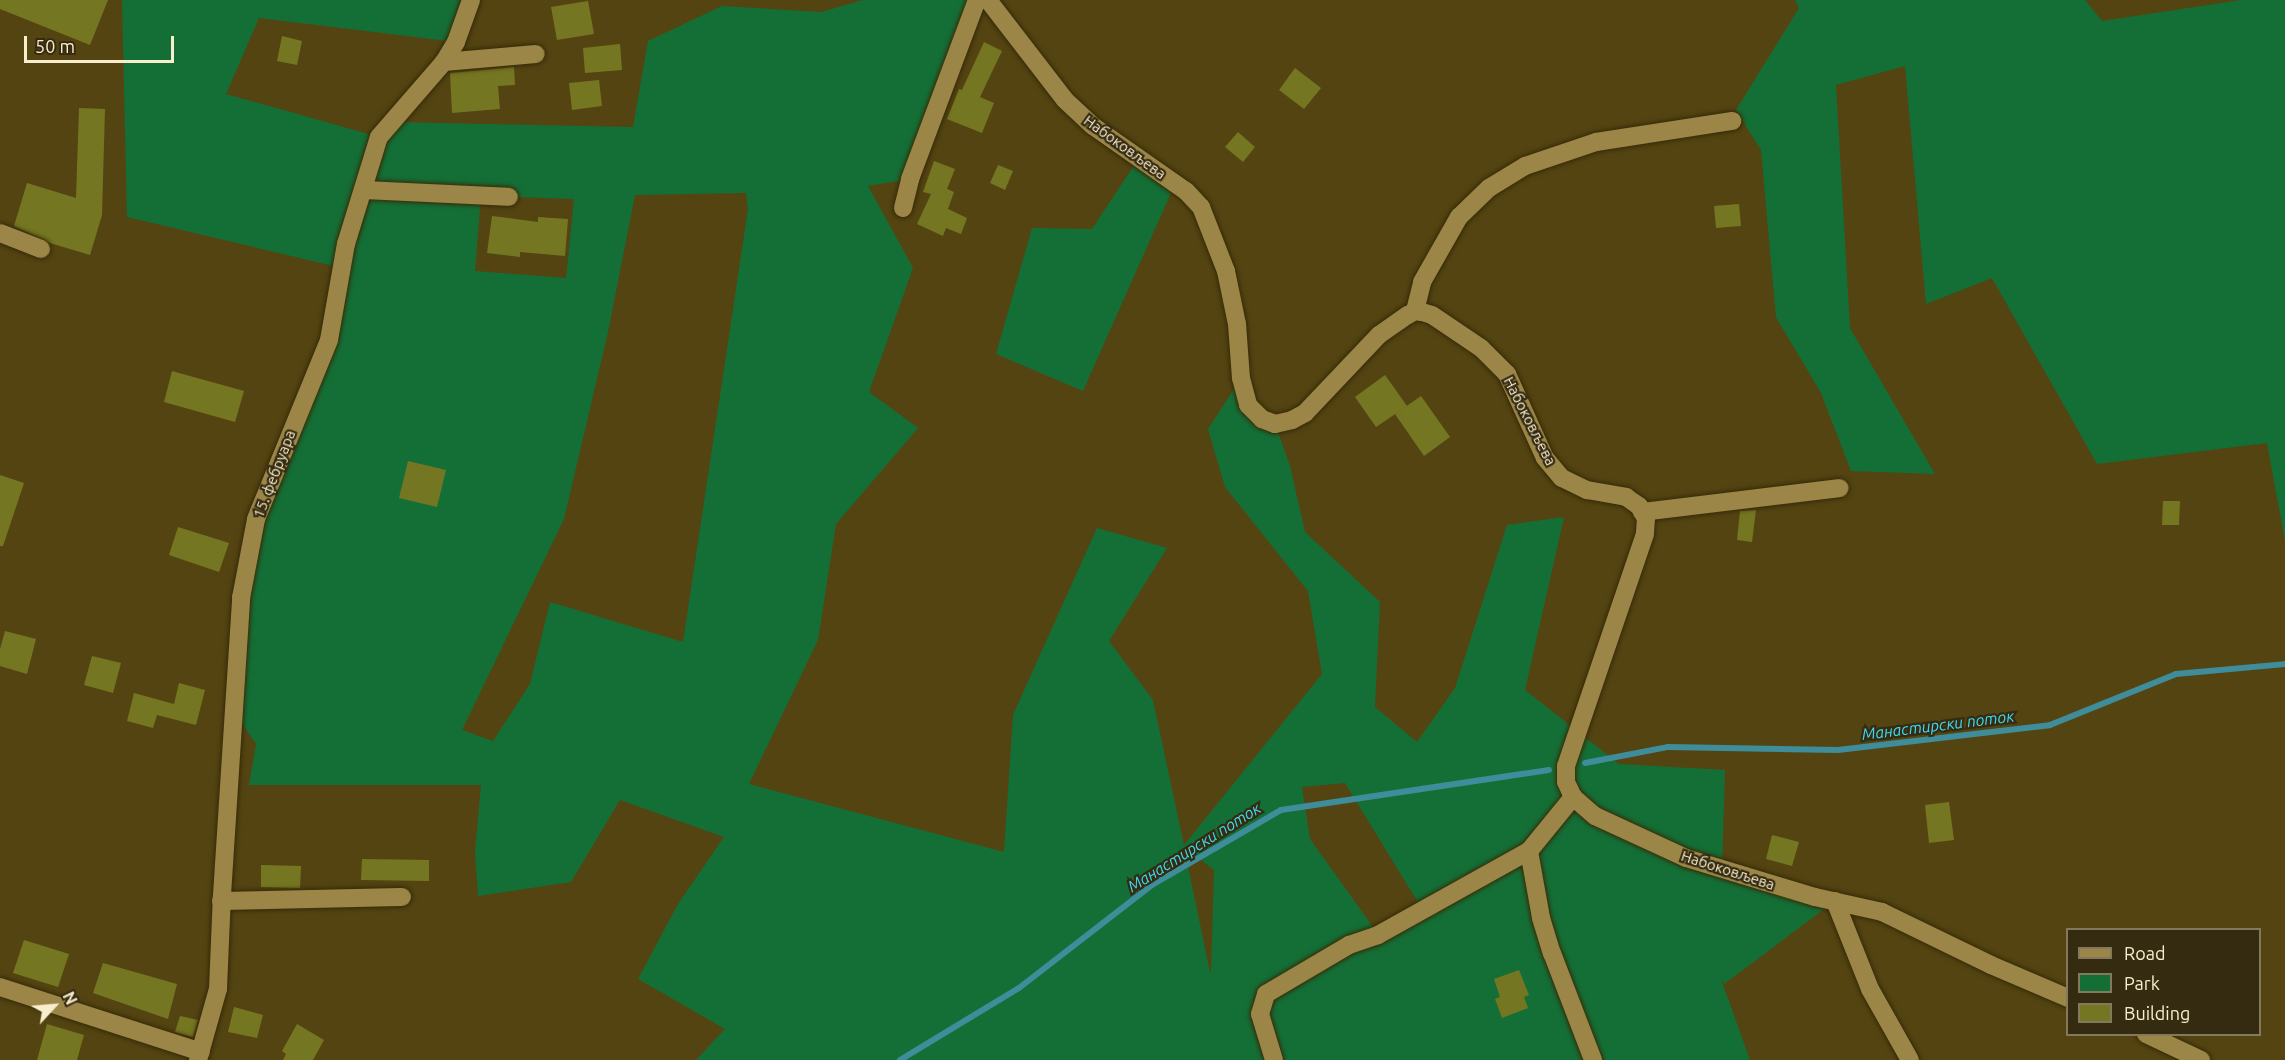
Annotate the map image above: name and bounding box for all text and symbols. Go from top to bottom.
scale bar [27,24,177,62]
text: 50 m [35,36,75,56]
street label: Набоковљева [1080,111,1170,183]
street label: Набоковљева [1500,374,1560,468]
street label: 15. фебруара [249,428,299,520]
water label: Манастирски поток [1861,706,2015,744]
water label: Манастирски поток [1124,798,1264,896]
street label: Набоковљева [1679,846,1777,894]
legend [2066,928,2261,1036]
text: Road [2124,943,2166,963]
text: Park [2124,973,2160,993]
north arrow [24,976,84,1036]
text: N [59,989,81,1007]
text: Building [2124,1003,2190,1023]

